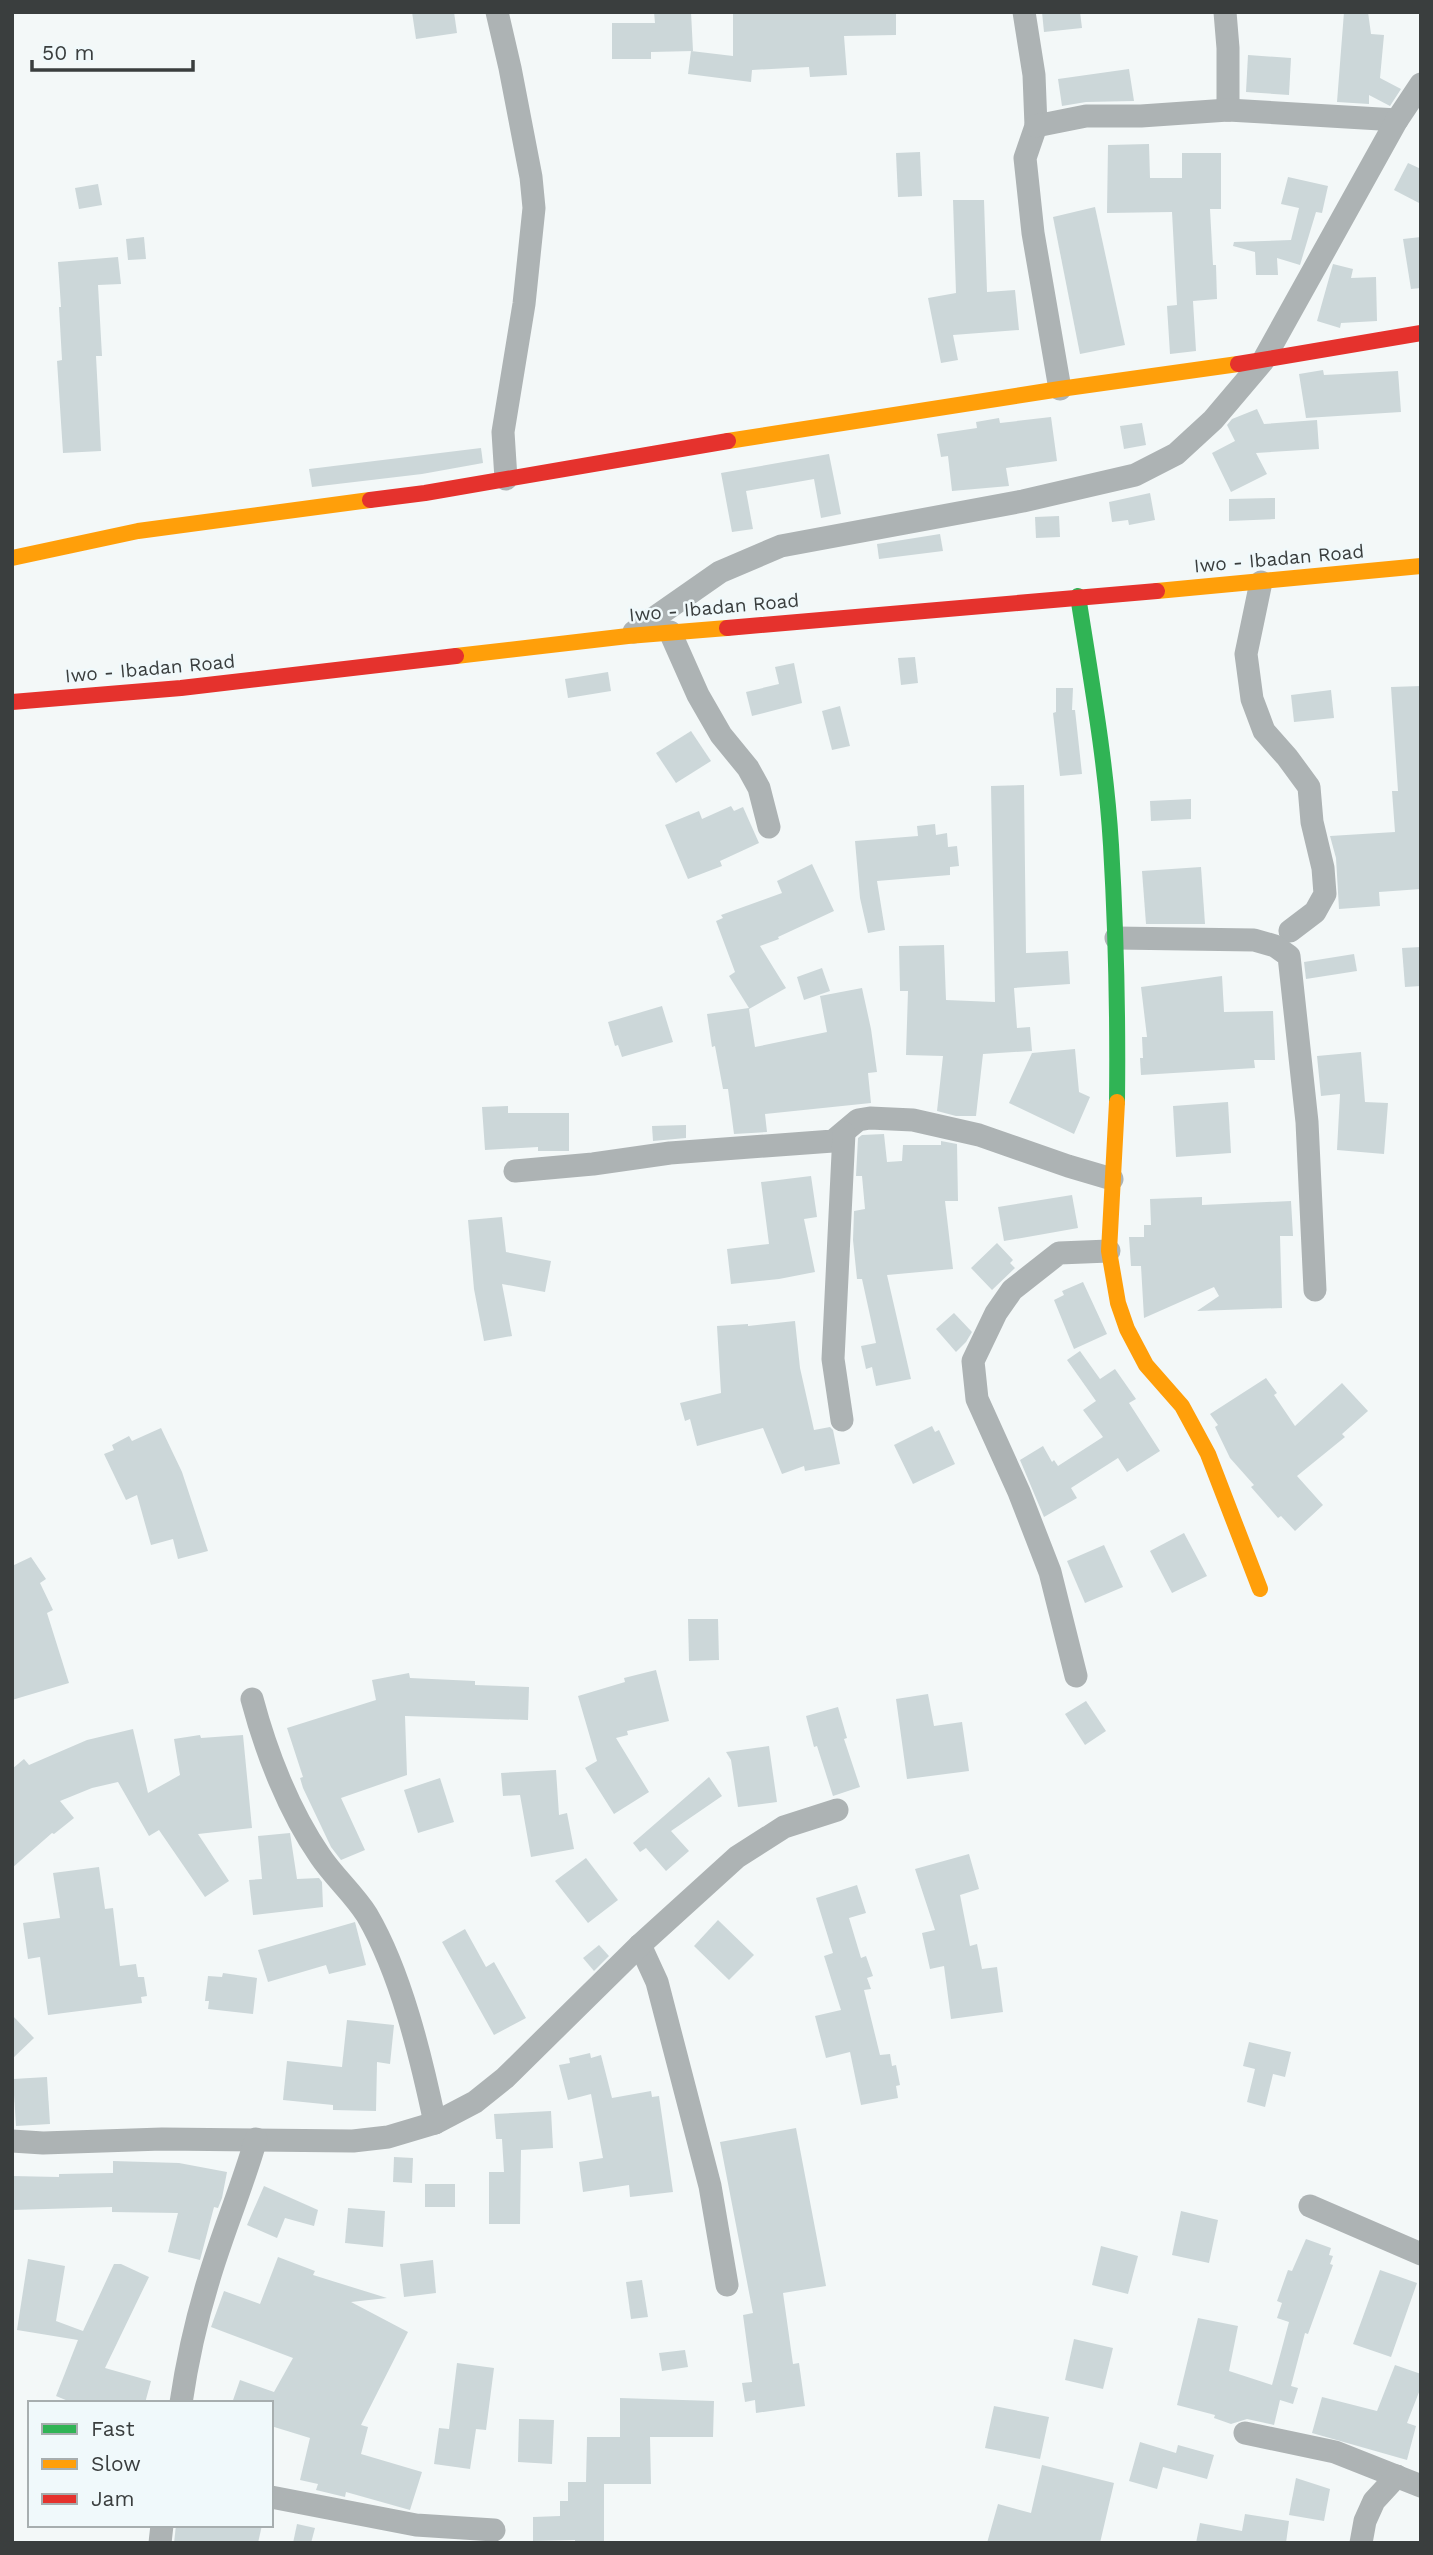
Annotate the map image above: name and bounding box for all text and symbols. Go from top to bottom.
scale bar [32,28,192,72]
text: 50 m [42,40,94,65]
street label: Iwo - Ibadan Road [1193,540,1365,577]
street label: Iwo - Ibadan Road [628,589,800,626]
street label: Iwo - Ibadan Road [64,650,236,687]
legend [28,2401,273,2527]
text: Fast [91,2416,135,2441]
text: Slow [91,2451,141,2476]
text: Jam [91,2486,134,2511]

